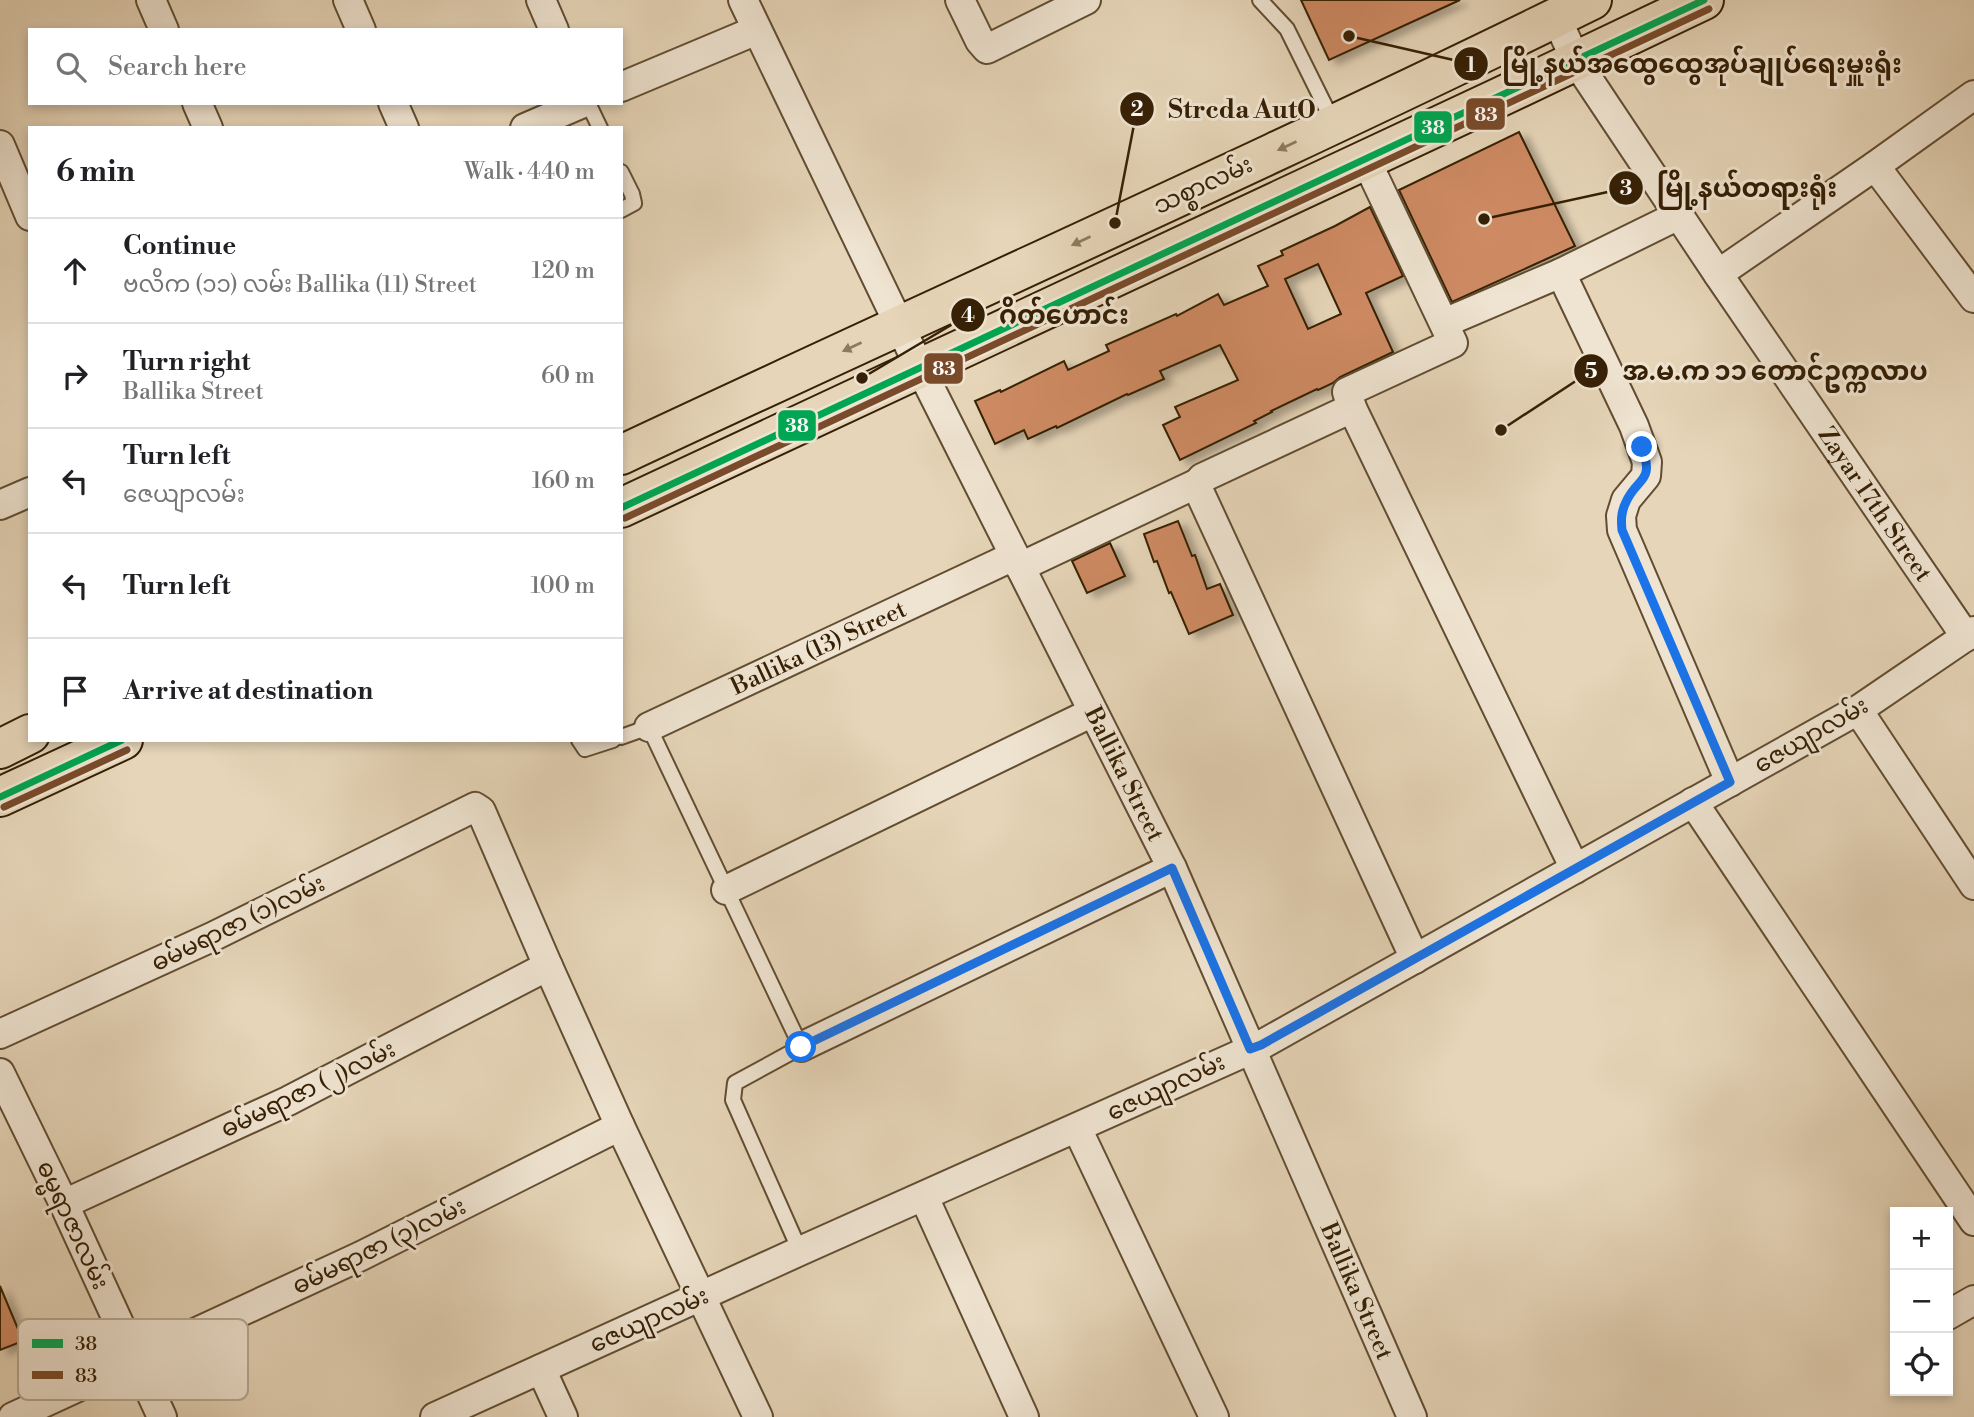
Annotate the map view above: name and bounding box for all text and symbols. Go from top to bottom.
search box [28,28,623,105]
callout: မြို့နယ်အထွေထွေအုပ်ချုပ်ရေးမှူးရုံး [1453,41,1917,88]
text: မြို့နယ်အထွေထွေအုပ်ချုပ်ရေးမှူးရုံး [1502,45,1902,86]
icon: search [52,48,90,86]
text: Search here [108,51,247,83]
text: 1 [1466,53,1476,79]
callout: Strcda Aut0 [1119,85,1330,132]
text: Strcda Aut0 [1168,94,1316,126]
text: 2 [1130,97,1144,123]
line badge: 83 [1465,97,1506,131]
text: 83 [1474,103,1498,127]
line badge: 38 [1413,110,1453,144]
text: 38 [1421,116,1445,140]
one-way arrow [1277,140,1297,152]
street label: သစ္စာလမ်း [1148,148,1259,225]
text: 6 min [56,153,135,191]
text: Walk · 440 m [464,158,595,186]
callout: မြို့နယ်တရားရုံး [1608,164,1852,211]
text: မြို့နယ်တရားရုံး [1657,169,1837,210]
text: 3 [1620,176,1632,202]
text: Continue [123,230,236,262]
one-way arrow [1070,236,1091,247]
icon: ahead [56,252,94,290]
text: 120 m [531,257,595,285]
text: ဗလိက (၁၁) လမ်း Ballika (11) Street [123,271,477,299]
callout: ဂိတ်ဟောင်း [950,291,1143,338]
text: ဂိတ်ဟောင်း [999,296,1129,332]
text: 4 [961,303,975,329]
one-way arrow [842,341,862,353]
text: Turn right [123,346,251,378]
callout: အ.မ.က ၁၁ တောင်ဥက္ကလာပ [1574,347,1942,394]
line badge: 83 [923,352,964,385]
text: အ.မ.က ၁၁ တောင်ဥက္ကလာပ [1622,352,1928,393]
icon: right [56,357,94,395]
text: 83 [932,357,956,381]
text: 5 [1584,359,1598,385]
text: 60 m [541,362,595,390]
text: Ballika Street [123,378,264,406]
line badge: 38 [777,409,817,442]
text: 38 [785,414,809,438]
street label: Zayar 17th Street [1811,421,1938,588]
route end [1626,431,1657,462]
text: Turn left [123,440,231,472]
icon: left [56,462,94,500]
text: 160 m [532,467,595,495]
text: ဇေယျာလမ်း [123,481,245,509]
icon: left [56,567,94,605]
text: Turn left [123,570,231,602]
text: 100 m [530,572,595,600]
street label: Ballika (13) Street [725,594,912,703]
icon: arrive [56,672,94,710]
text: Arrive at destination [123,675,373,707]
street label: ဇေယျာလမ်း [1748,689,1875,783]
street label: Ballika Street [1077,701,1170,847]
street label: ဓမ်မရာဇာ (၁)လမ်း [146,867,332,982]
route start [785,1031,816,1062]
street label: ဓမ်မရာဇာ (၂)လမ်း [215,1033,402,1148]
street label: ဇေယျာလမ်း [1102,1046,1232,1131]
street label: ဓမ္မရာဇာလမ်း [26,1155,117,1296]
street label: ဓမ်မရာဇာ (၃)လမ်း [287,1190,473,1305]
map controls [1890,1207,1953,1396]
button: + [1890,1207,1953,1270]
street label: Ballika Street [1312,1217,1399,1365]
button: − [1890,1270,1953,1333]
street label: ဇေယျာလမ်း [585,1280,715,1363]
legend [18,1319,248,1400]
text: 38 [75,1332,97,1356]
button: locate [1890,1333,1953,1396]
text: 83 [75,1364,97,1388]

